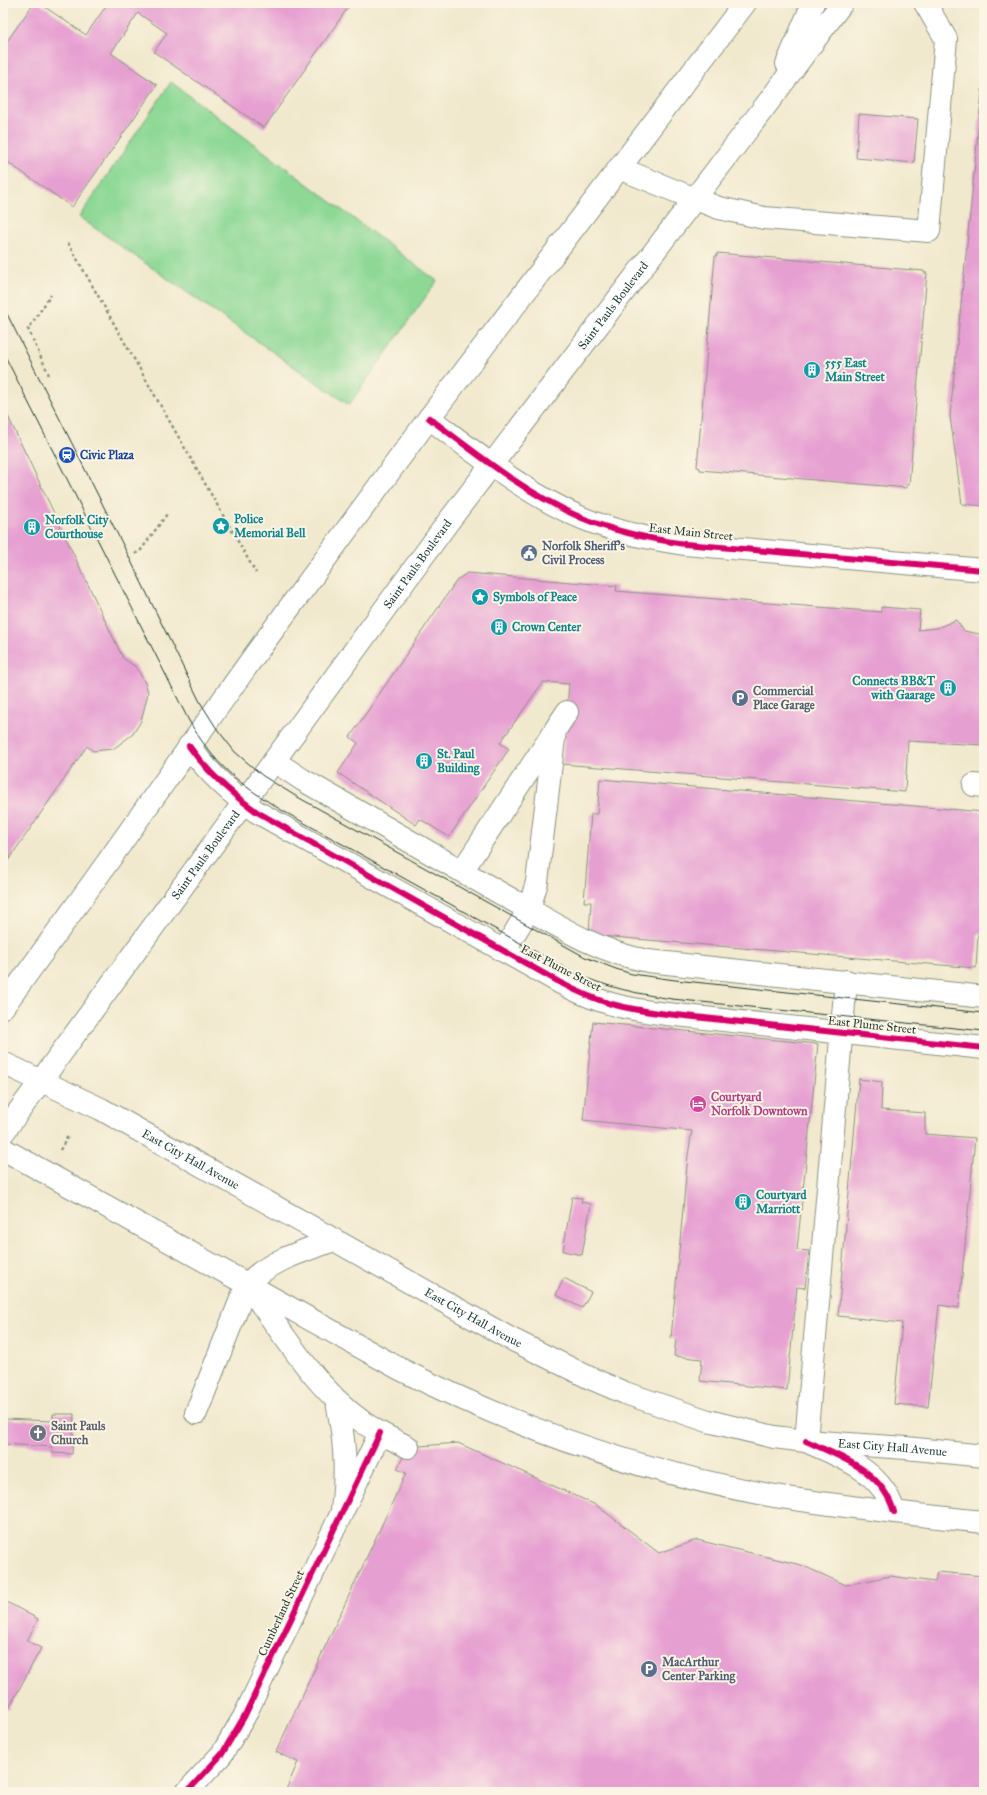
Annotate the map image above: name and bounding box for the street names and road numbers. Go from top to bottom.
street label: Saint Pauls Boulevard [575,259,651,352]
street label: Saint Pauls Boulevard [380,517,455,611]
street label: East Main Street [648,521,734,543]
street label: Saint Pauls Boulevard [168,808,243,902]
street label: East Plume Street [518,942,604,995]
street label: East Plume Street [827,1013,918,1037]
street label: East City Hall Avenue [139,1126,242,1192]
street label: East City Hall Avenue [422,1285,524,1350]
street label: East City Hall Avenue [837,1436,948,1459]
street label: Cumberland Street [255,1567,307,1658]

